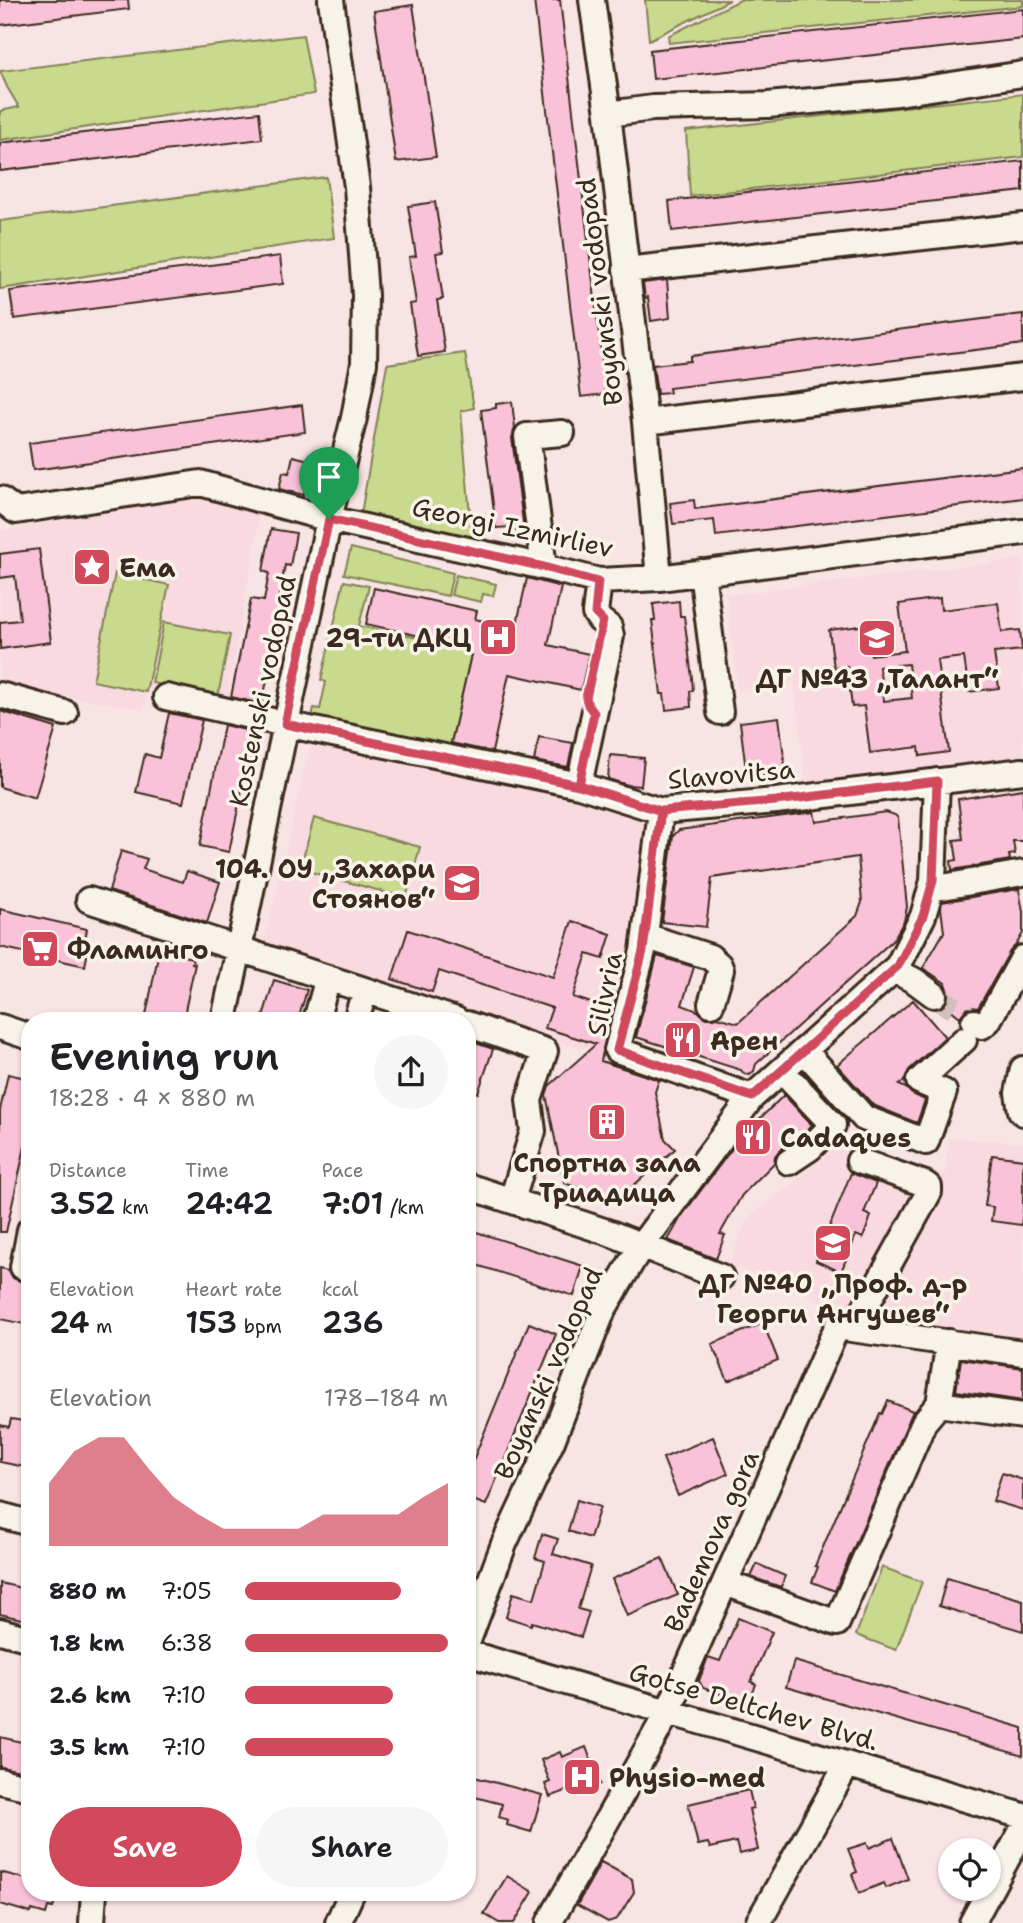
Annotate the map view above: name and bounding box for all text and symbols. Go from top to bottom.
street label: Boyanski vodopad [568,176,630,408]
pin [299,447,359,519]
icon: arrive [310,458,348,496]
street label: Georgi Izmirliev [409,489,617,565]
place icon: Ема [71,546,113,588]
place label: Ема [119,550,176,585]
street label: Kostenski vodopad [220,572,304,810]
hospital icon: 29-ти ДКЦ [477,616,519,658]
school or university icon: ДГ №43 „Талант“ [856,617,898,659]
place label: 29-ти ДКЦ [325,620,471,655]
place label: ДГ №43 „Талант“ [756,661,998,696]
street label: Slavovitsa [666,751,796,797]
place label: 104. ОУ „Захари Стоянов“ [215,851,435,916]
school or university icon: 104. ОУ „Захари Стоянов“ [441,862,483,904]
supermarket icon: Фламинго [19,928,61,970]
place label: Фламинго [67,932,209,967]
street label: Silivria [578,949,630,1039]
restaurant icon: Арен [662,1019,704,1061]
place label: Арен [710,1023,778,1058]
text: Evening run [49,1031,279,1082]
button: share [374,1035,448,1109]
text: 18:28 · 4 × 880 m [49,1083,255,1113]
building icon: Спортна зала Триадица [586,1101,628,1143]
restaurant icon: Cadaques [732,1116,774,1158]
place label: Cadaques [780,1120,911,1155]
place label: Спортна зала Триадица [513,1145,701,1210]
text: Distance [49,1158,127,1183]
text: Time [185,1158,229,1183]
text: Pace [322,1158,363,1183]
text: 3.52 [49,1183,115,1224]
text: 24:42 [185,1183,273,1224]
text: 7:01 [322,1183,384,1224]
text: km [115,1195,149,1220]
text: /km [384,1195,424,1220]
school or university icon: ДГ №40 „Проф. д-р Георги Ангушев“ [812,1222,854,1264]
street label: Boyanski vodopad [485,1261,611,1485]
place label: ДГ №40 „Проф. д-р Георги Ангушев“ [699,1266,967,1331]
text: Elevation [49,1277,134,1302]
text: Heart rate [185,1277,282,1302]
text: kcal [322,1277,359,1302]
text: 24 [49,1302,90,1343]
text: 153 [185,1302,237,1343]
text: 236 [322,1302,384,1343]
text: m [90,1314,112,1339]
text: bpm [237,1314,282,1339]
text: Elevation [49,1383,152,1413]
text: 178–184 m [324,1383,448,1413]
street label: Bademova gora [655,1444,767,1638]
text: 880 m [49,1576,126,1606]
text: 7:05 [161,1576,212,1606]
text: 1.8 km [49,1628,124,1658]
text: 6:38 [161,1628,213,1658]
street label: Gotse Deltchev Blvd. [625,1654,883,1758]
text: 2.6 km [49,1680,131,1710]
text: 7:10 [161,1680,206,1710]
text: 3.5 km [49,1732,129,1762]
text: 7:10 [161,1732,206,1762]
hospital icon: Physio-med [561,1756,603,1798]
place label: Physio-med [609,1760,765,1795]
button: Save [49,1807,242,1887]
button: Share [256,1807,448,1887]
map controls [938,1838,1001,1901]
button: locate [938,1838,1001,1901]

